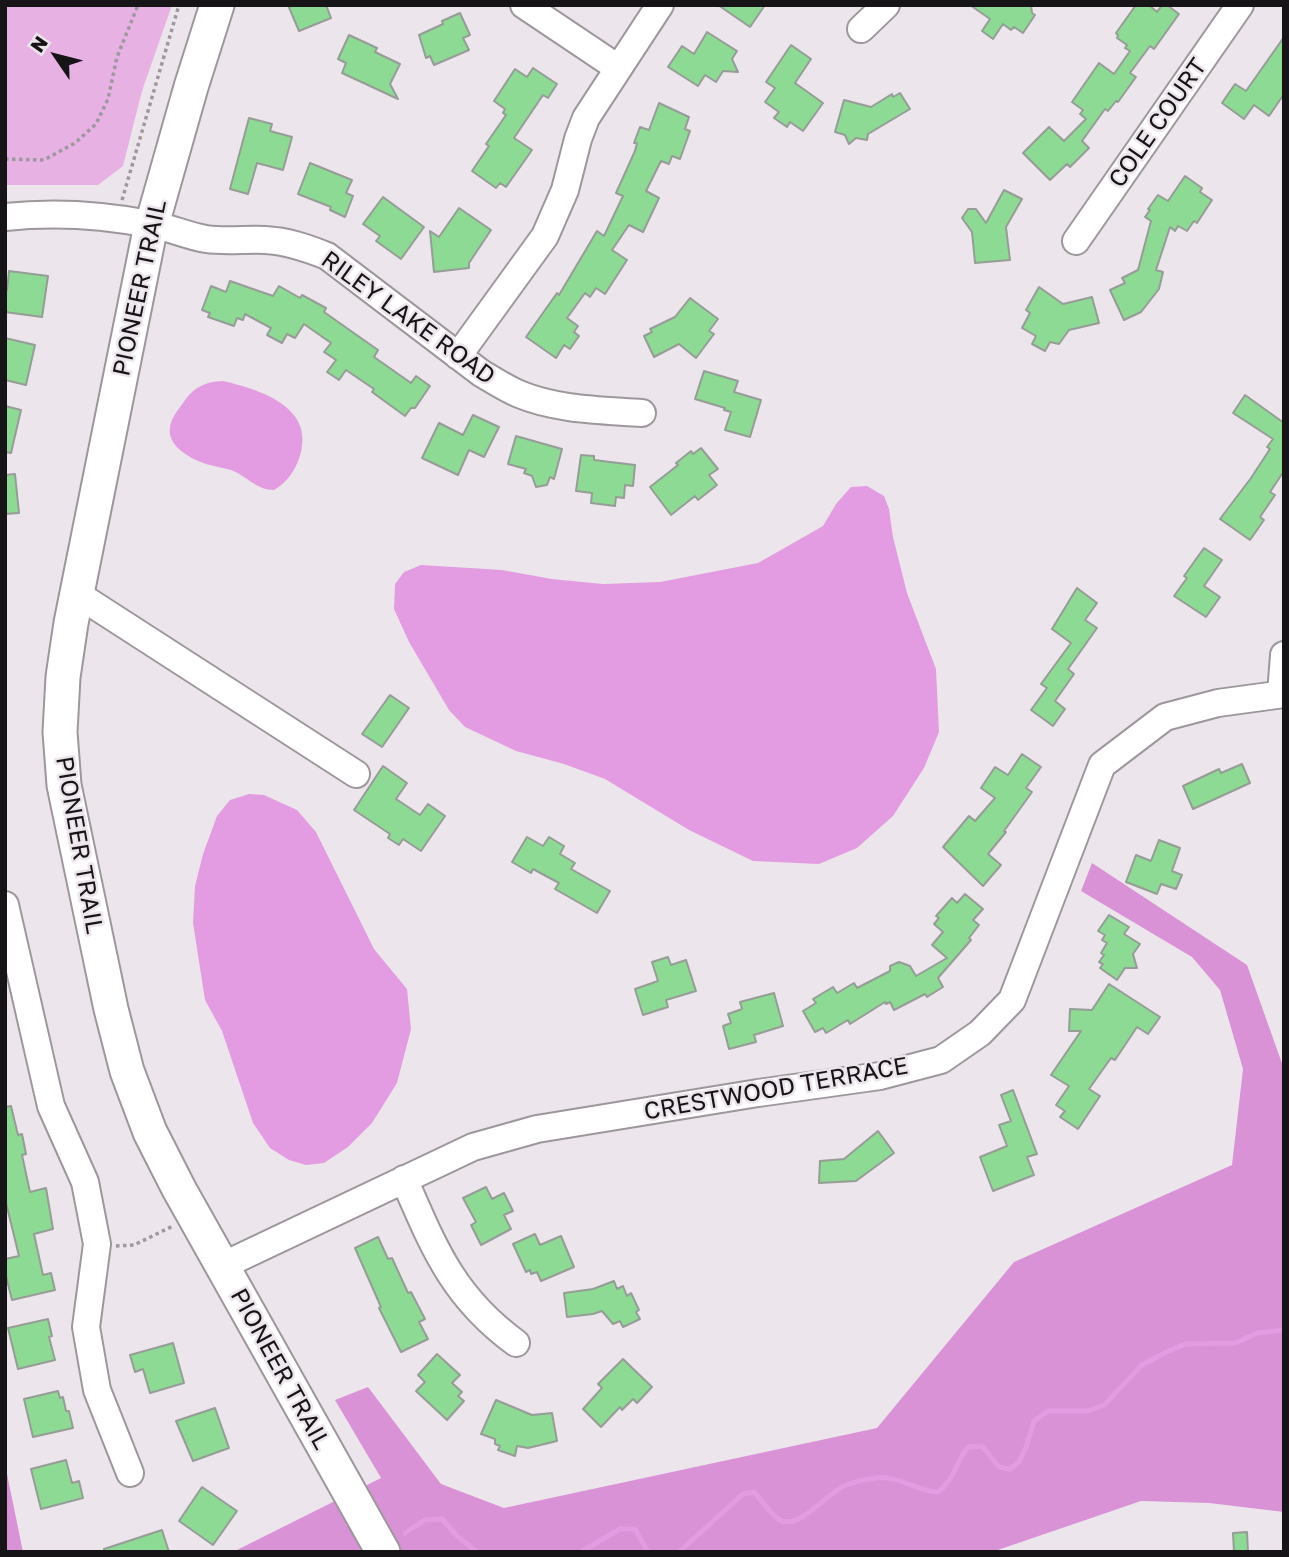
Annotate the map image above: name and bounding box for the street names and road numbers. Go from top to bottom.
street label: COLE COURT [1103,53,1213,193]
street label: PIONEER TRAIL [107,197,173,379]
street label: RILEY LAKE ROAD [315,245,501,391]
street label: PIONEER TRAIL [49,754,109,936]
street label: CRESTWOOD TERRACE [642,1052,910,1126]
street label: PIONEER TRAIL [224,1284,336,1454]

